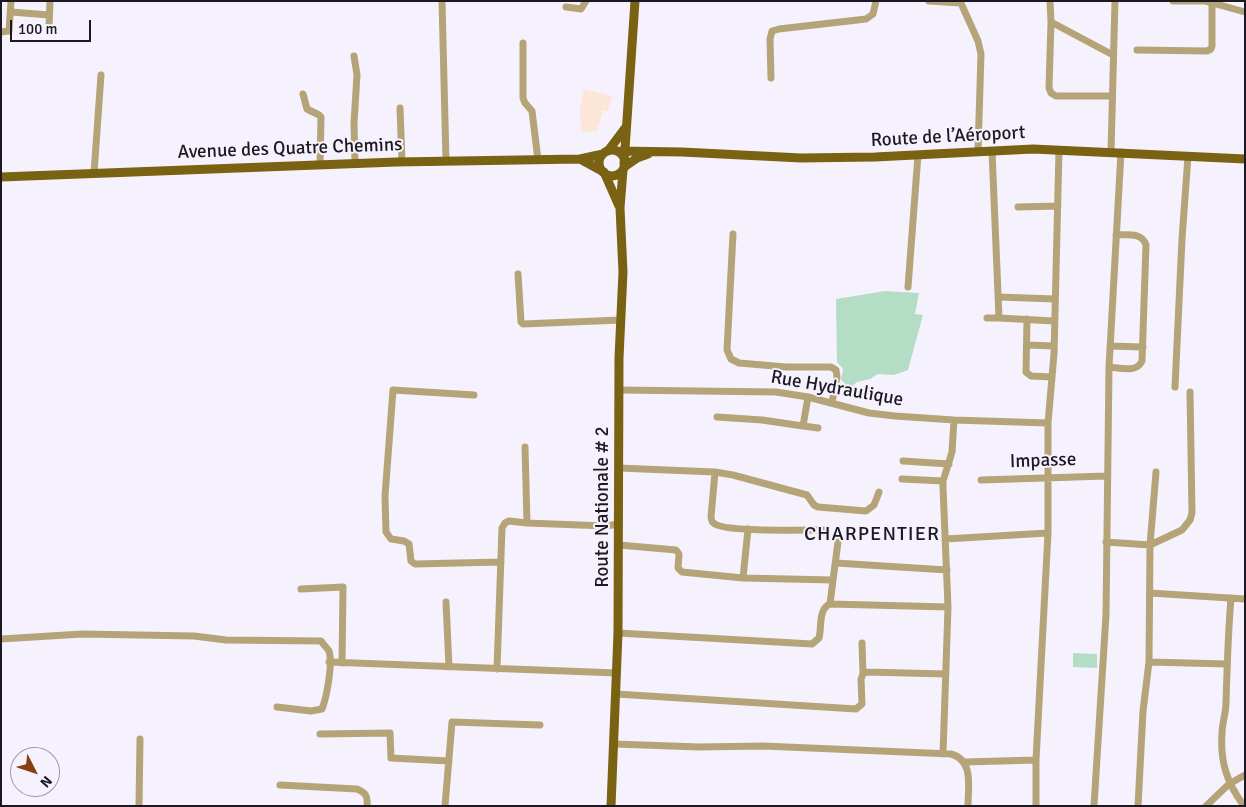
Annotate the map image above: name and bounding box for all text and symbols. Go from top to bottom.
scale bar [12,10,94,42]
text: 100 m [18,20,58,38]
street label: Route de l’Aéroport [870,122,1026,152]
street label: Avenue des Quatre Chemins [177,134,403,164]
street label: Rue Hydraulique [769,366,905,412]
street label: Route Nationale # 2 [592,426,614,588]
street label: Impasse [1009,448,1077,474]
district label: CHARPENTIER [803,523,941,547]
north arrow [10,747,60,797]
text: N [36,772,56,791]

